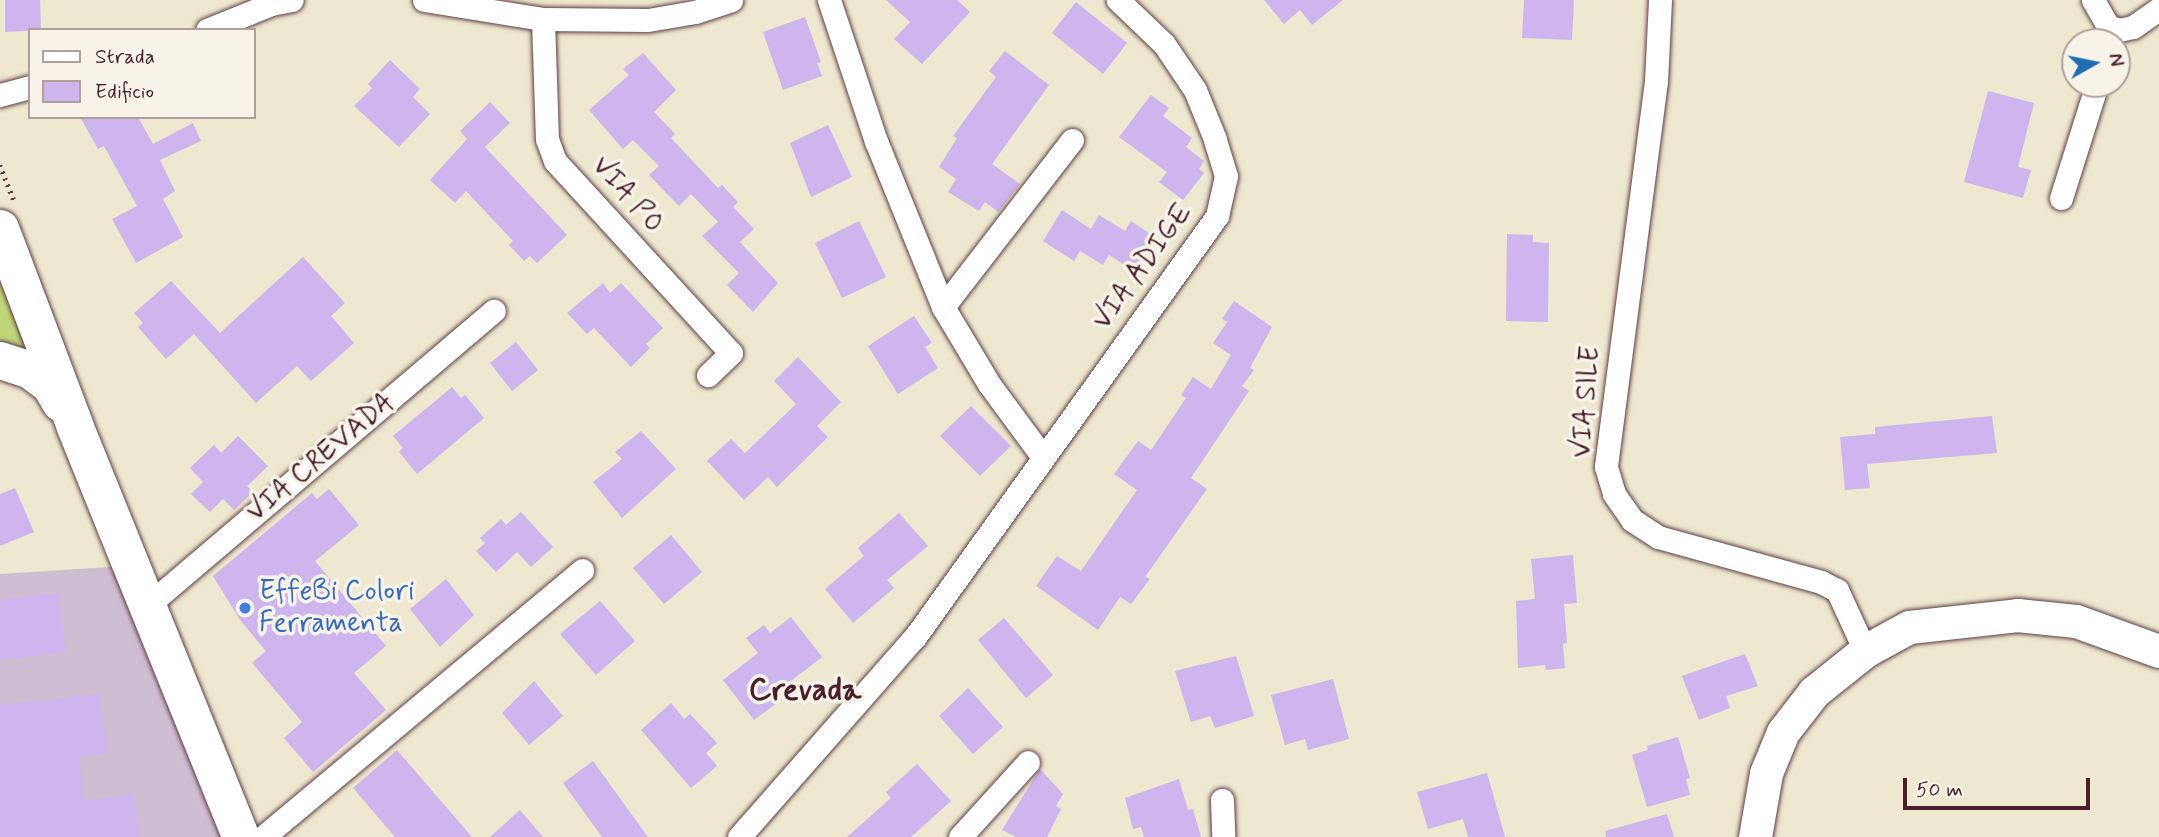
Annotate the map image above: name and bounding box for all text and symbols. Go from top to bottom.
legend [28,28,256,119]
north arrow [2061,28,2131,98]
text: Strada [95,43,155,71]
text: N [2102,52,2129,68]
text: Edificio [95,78,154,106]
street label: VIA PO [583,149,671,241]
street label: VIA ADIGE [1087,198,1199,336]
street label: VIA SILE [1565,340,1609,464]
street label: VIA CREVADA [240,386,402,530]
place label: EffeBi Colori Ferramenta [259,575,414,641]
marker: EffeBi Colori Ferramenta [237,600,253,616]
district label: Crevada [749,671,861,709]
scale bar [1907,764,2094,808]
text: 50 m [1916,776,1963,804]

